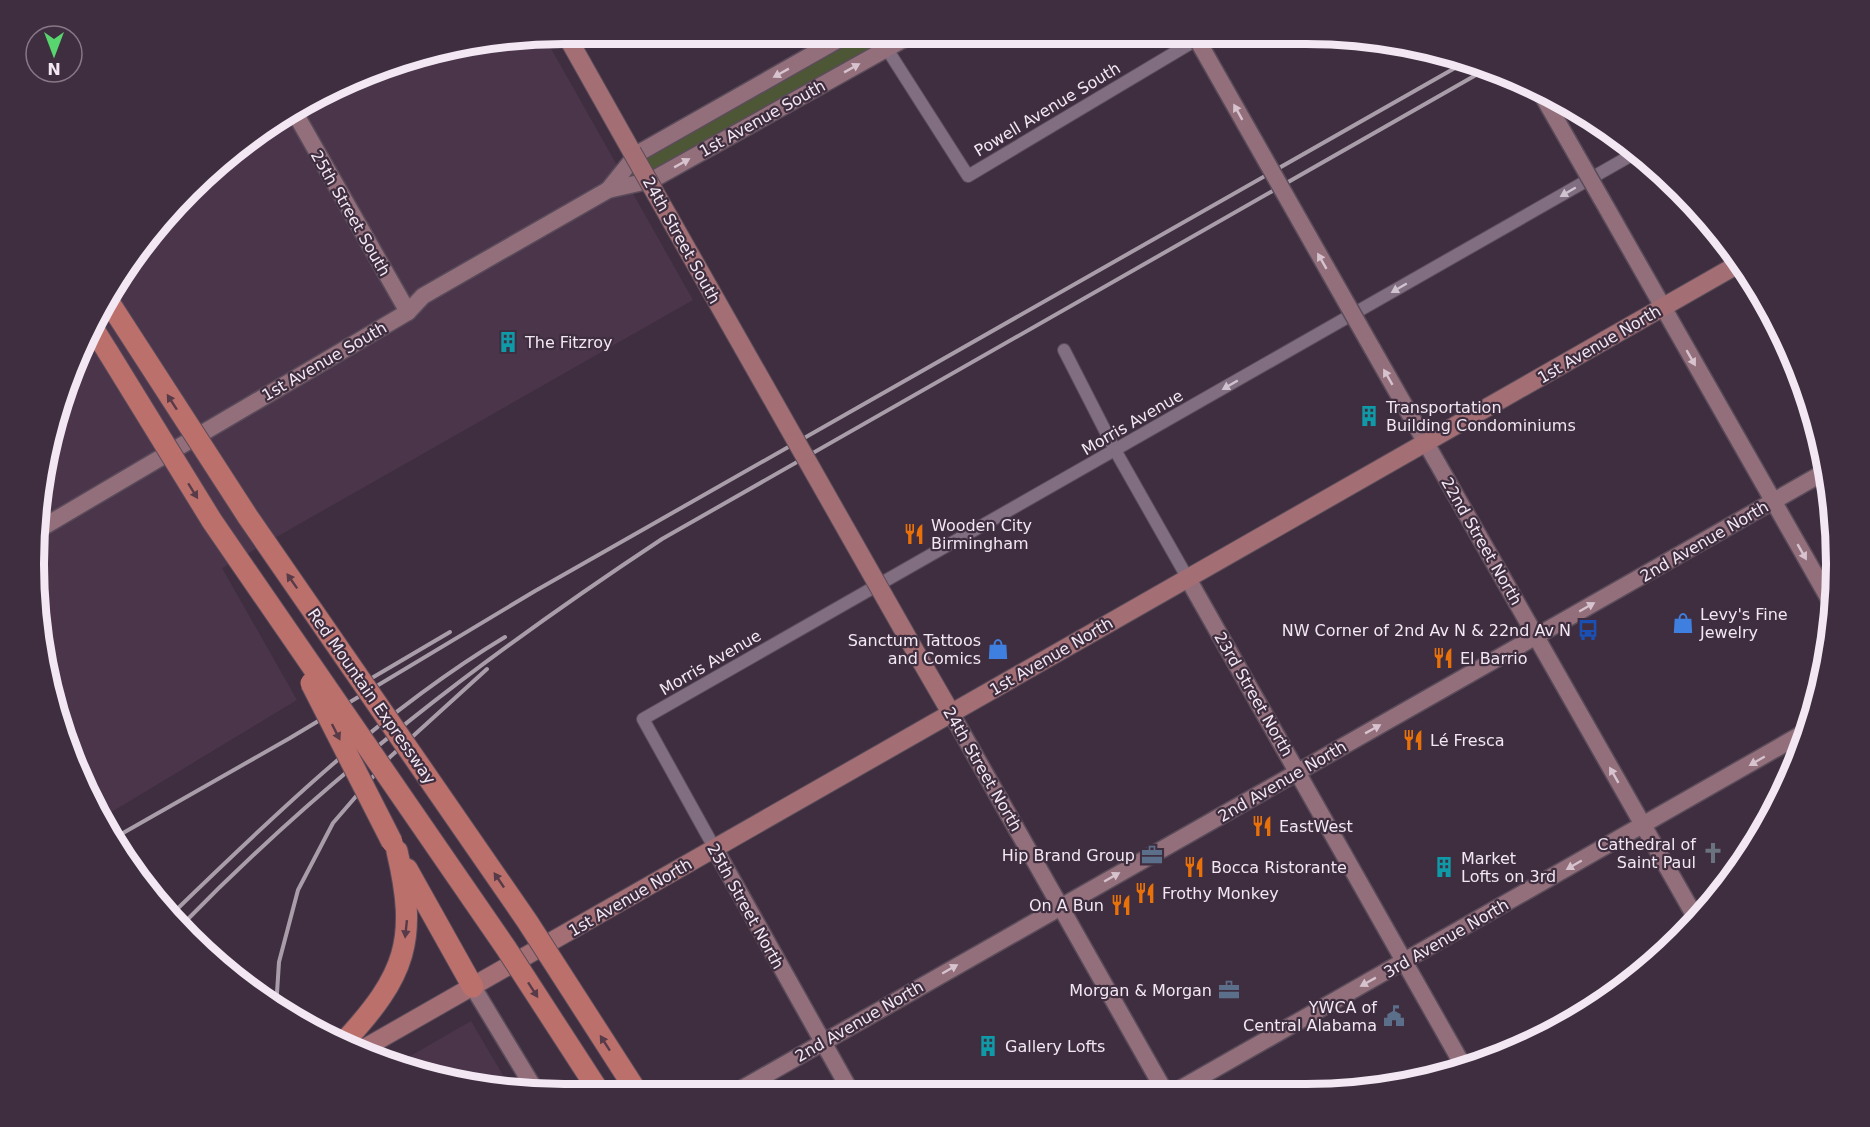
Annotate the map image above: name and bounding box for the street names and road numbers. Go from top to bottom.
street label: Powell Avenue South [971,58,1124,161]
street label: 1st Avenue South [696,76,828,161]
street label: 25th Street South [307,147,394,280]
street label: 24th Street South [639,174,724,307]
street label: 1st Avenue North [1534,301,1664,387]
street label: 1st Avenue South [258,318,390,405]
street label: Morris Avenue [1078,386,1186,459]
street label: 22nd Street North [1437,474,1526,608]
street label: 2nd Avenue North [1637,497,1772,586]
street label: Red Mountain Expressway [304,605,440,788]
street label: 1st Avenue North [986,613,1116,699]
street label: Morris Avenue [656,626,764,699]
street label: 23rd Street North [1210,629,1297,760]
street label: 24th Street North [939,704,1026,835]
street label: 2nd Avenue North [1215,737,1350,826]
street label: 25th Street North [703,840,788,972]
street label: 1st Avenue North [565,854,695,940]
street label: 3rd Avenue North [1380,895,1512,982]
street label: 2nd Avenue North [792,977,927,1066]

